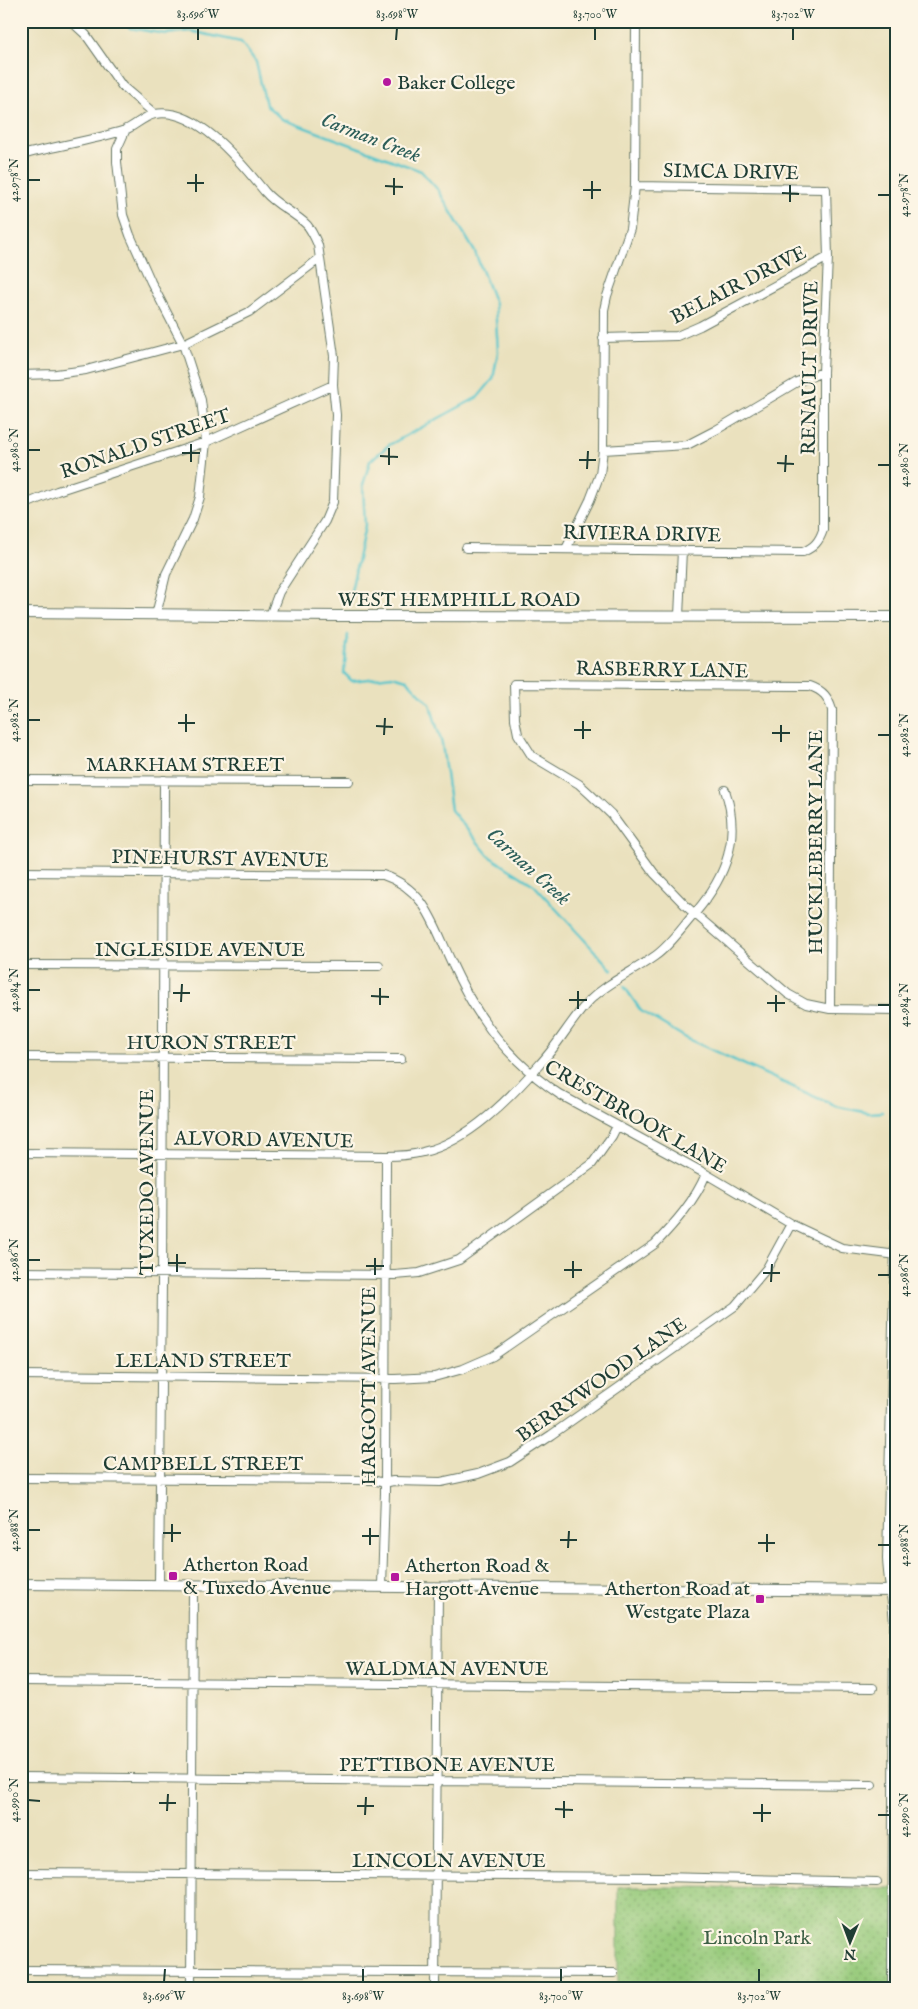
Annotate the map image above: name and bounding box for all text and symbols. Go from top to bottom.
text: 83.696°W [177,7,220,22]
text: 83.698°W [376,7,419,22]
text: 83.700°W [573,7,617,22]
text: 83.702°W [771,7,815,22]
place label: Baker College [397,71,515,96]
marker: Baker College [381,76,393,88]
water label: Carman Creek [317,107,425,170]
text: 42.978°N [7,157,22,202]
street label: SIMCA DRIVE [663,159,799,186]
text: 42.978°N [897,172,912,217]
street label: BELAIR DRIVE [666,240,811,330]
street label: RENAULT DRIVE [796,281,825,455]
street label: RONALD STREET [57,403,234,485]
text: 42.980°N [7,427,22,472]
text: 42.980°N [897,442,912,487]
street label: RIVIERA DRIVE [562,521,722,548]
street label: WEST HEMPHILL ROAD [338,588,580,613]
street label: RASBERRY LANE [575,656,749,685]
text: 42.982°N [7,697,22,742]
text: 42.982°N [897,712,912,757]
street label: HUCKLEBERRY LANE [804,729,829,954]
street label: MARKHAM STREET [86,753,284,778]
water label: Carman Creek [480,822,576,912]
street label: PINEHURST AVENUE [111,845,329,874]
street label: INGLESIDE AVENUE [95,938,305,963]
text: 42.984°N [7,967,22,1012]
text: 42.984°N [897,982,912,1027]
street label: HURON STREET [126,1031,296,1056]
street label: CRESTBROOK LANE [540,1055,731,1180]
street label: TUXEDO AVENUE [135,1089,160,1275]
street label: ALVORD AVENUE [173,1126,354,1155]
text: 42.986°N [7,1238,22,1282]
text: 42.986°N [897,1253,912,1297]
street label: HARGOTT AVENUE [357,1286,382,1486]
street label: BERRYWOOD LANE [512,1312,692,1448]
street label: LELAND STREET [115,1349,291,1374]
street label: CAMPBELL STREET [103,1452,304,1477]
text: 42.988°N [7,1508,22,1551]
text: 42.988°N [897,1523,912,1566]
place label: Atherton Road & Tuxedo Avenue [182,1553,331,1601]
place label: Atherton Road & Hargott Avenue [404,1554,550,1602]
marker: Atherton Road & Tuxedo Avenue [167,1570,179,1582]
marker: Atherton Road & Hargott Avenue [389,1571,401,1583]
place label: Atherton Road at Westgate Plaza [604,1577,750,1625]
marker: Atherton Road at Westgate Plaza [754,1593,766,1605]
street label: WALDMAN AVENUE [345,1657,549,1682]
street label: PETTIBONE AVENUE [339,1753,555,1778]
text: 42.990°N [7,1777,22,1822]
text: 42.990°N [897,1792,912,1837]
street label: LINCOLN AVENUE [352,1849,546,1874]
north arrow [826,1916,876,1966]
park label: Lincoln Park [703,1926,811,1951]
text: N [844,1945,857,1963]
text: 83.696°W [143,1989,186,2004]
text: 83.698°W [342,1989,385,2004]
text: 83.700°W [539,1989,583,2004]
text: 83.702°W [737,1989,781,2004]

